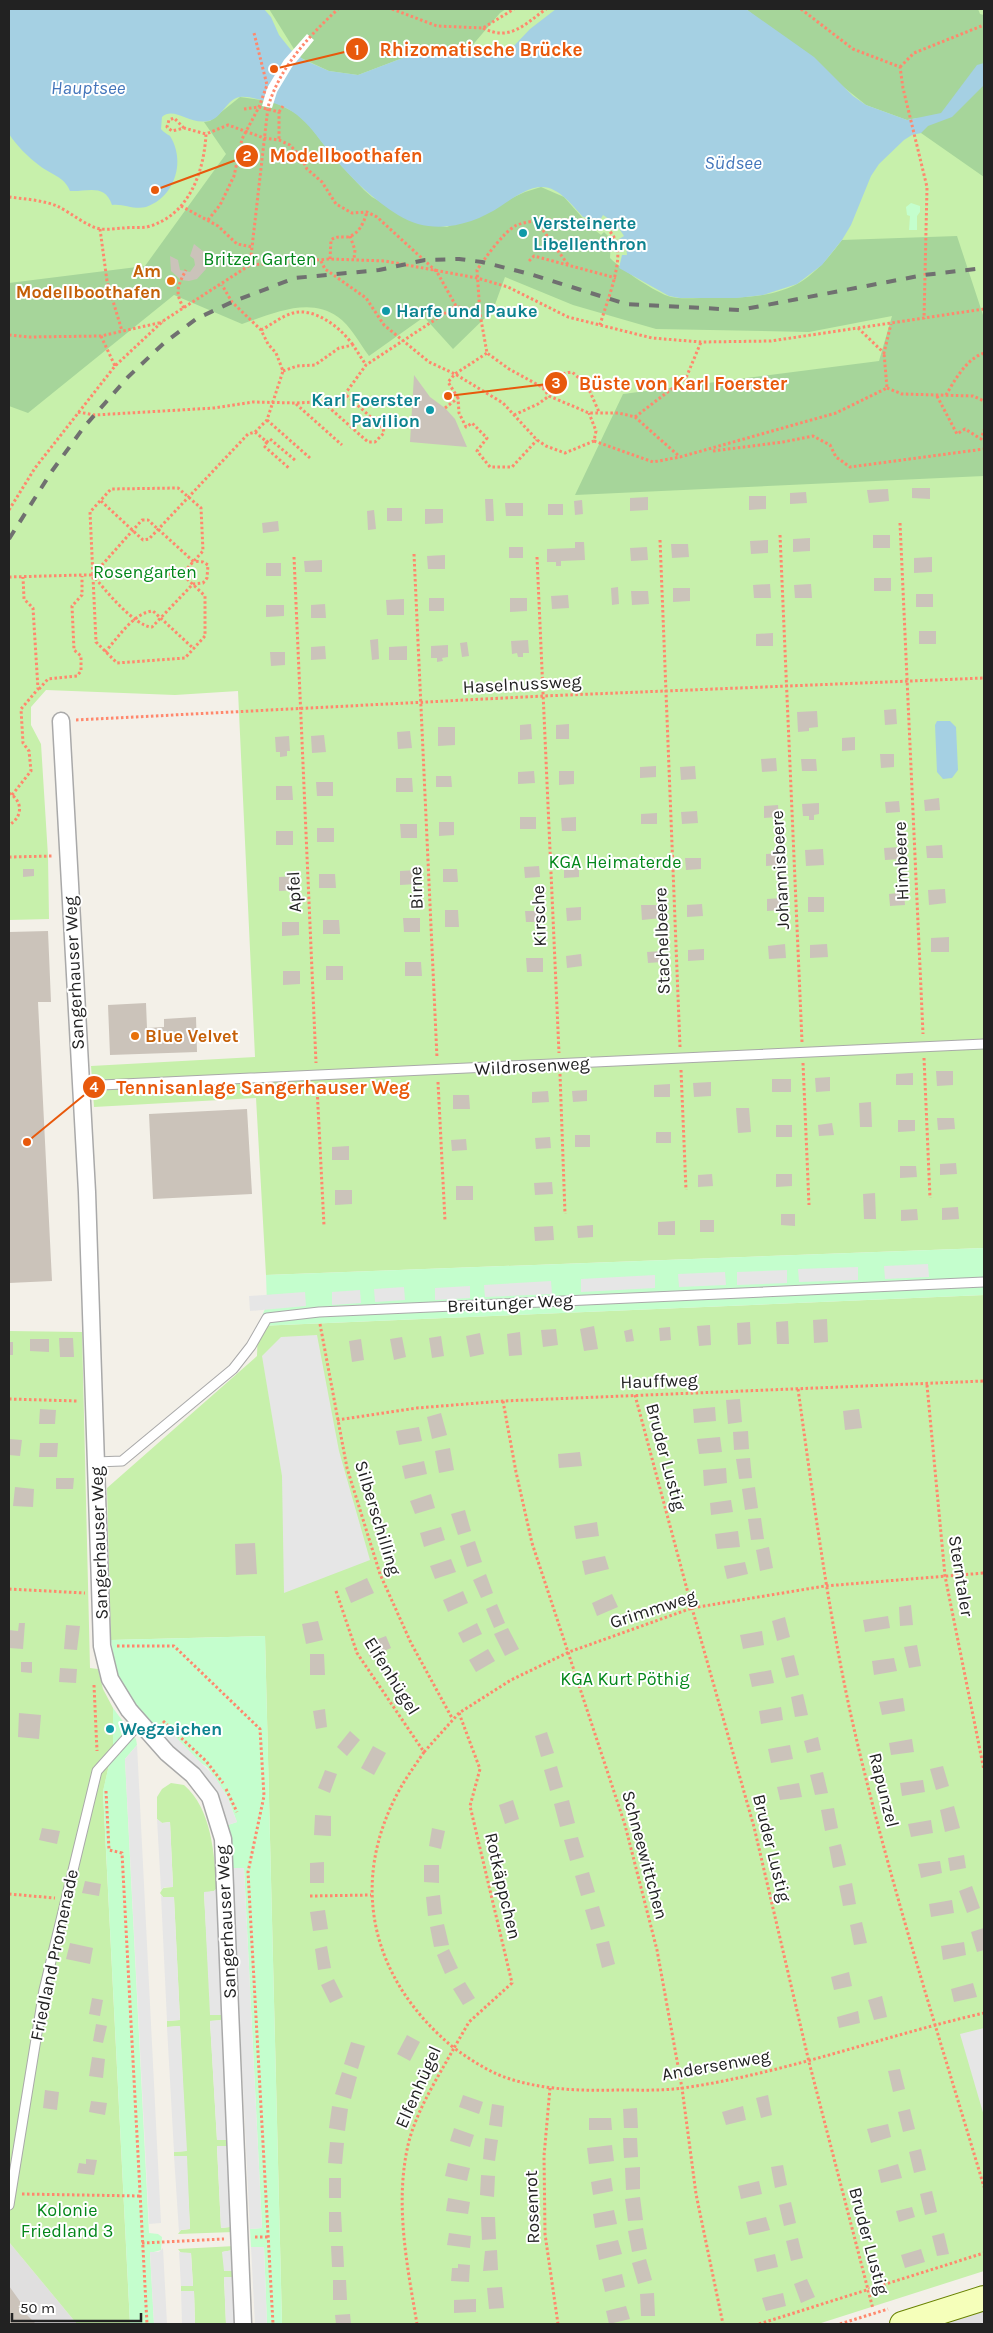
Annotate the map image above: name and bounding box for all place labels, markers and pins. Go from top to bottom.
callout: Rhizomatische Brücke [345,32,593,66]
callout: Modellboothafen [234,139,433,173]
place label: Versteinerte Libellenthron [533,212,647,255]
marker: Versteinerte Libellenthron [517,227,529,239]
place label: Am Modellboothafen [16,260,161,303]
marker: Am Modellboothafen [165,275,177,287]
place label: Harfe und Pauke [396,300,538,322]
marker: Harfe und Pauke [380,305,392,317]
callout: Büste von Karl Foerster [543,366,797,400]
place label: Karl Foerster Pavilion [311,389,420,432]
marker: Karl Foerster Pavilion [424,404,436,416]
place label: Blue Velvet [145,1025,239,1047]
marker: Blue Velvet [129,1030,141,1042]
callout: Tennisanlage Sangerhauser Weg [81,1070,420,1104]
place label: Wegzeichen [120,1718,222,1740]
marker: Wegzeichen [104,1723,116,1735]

